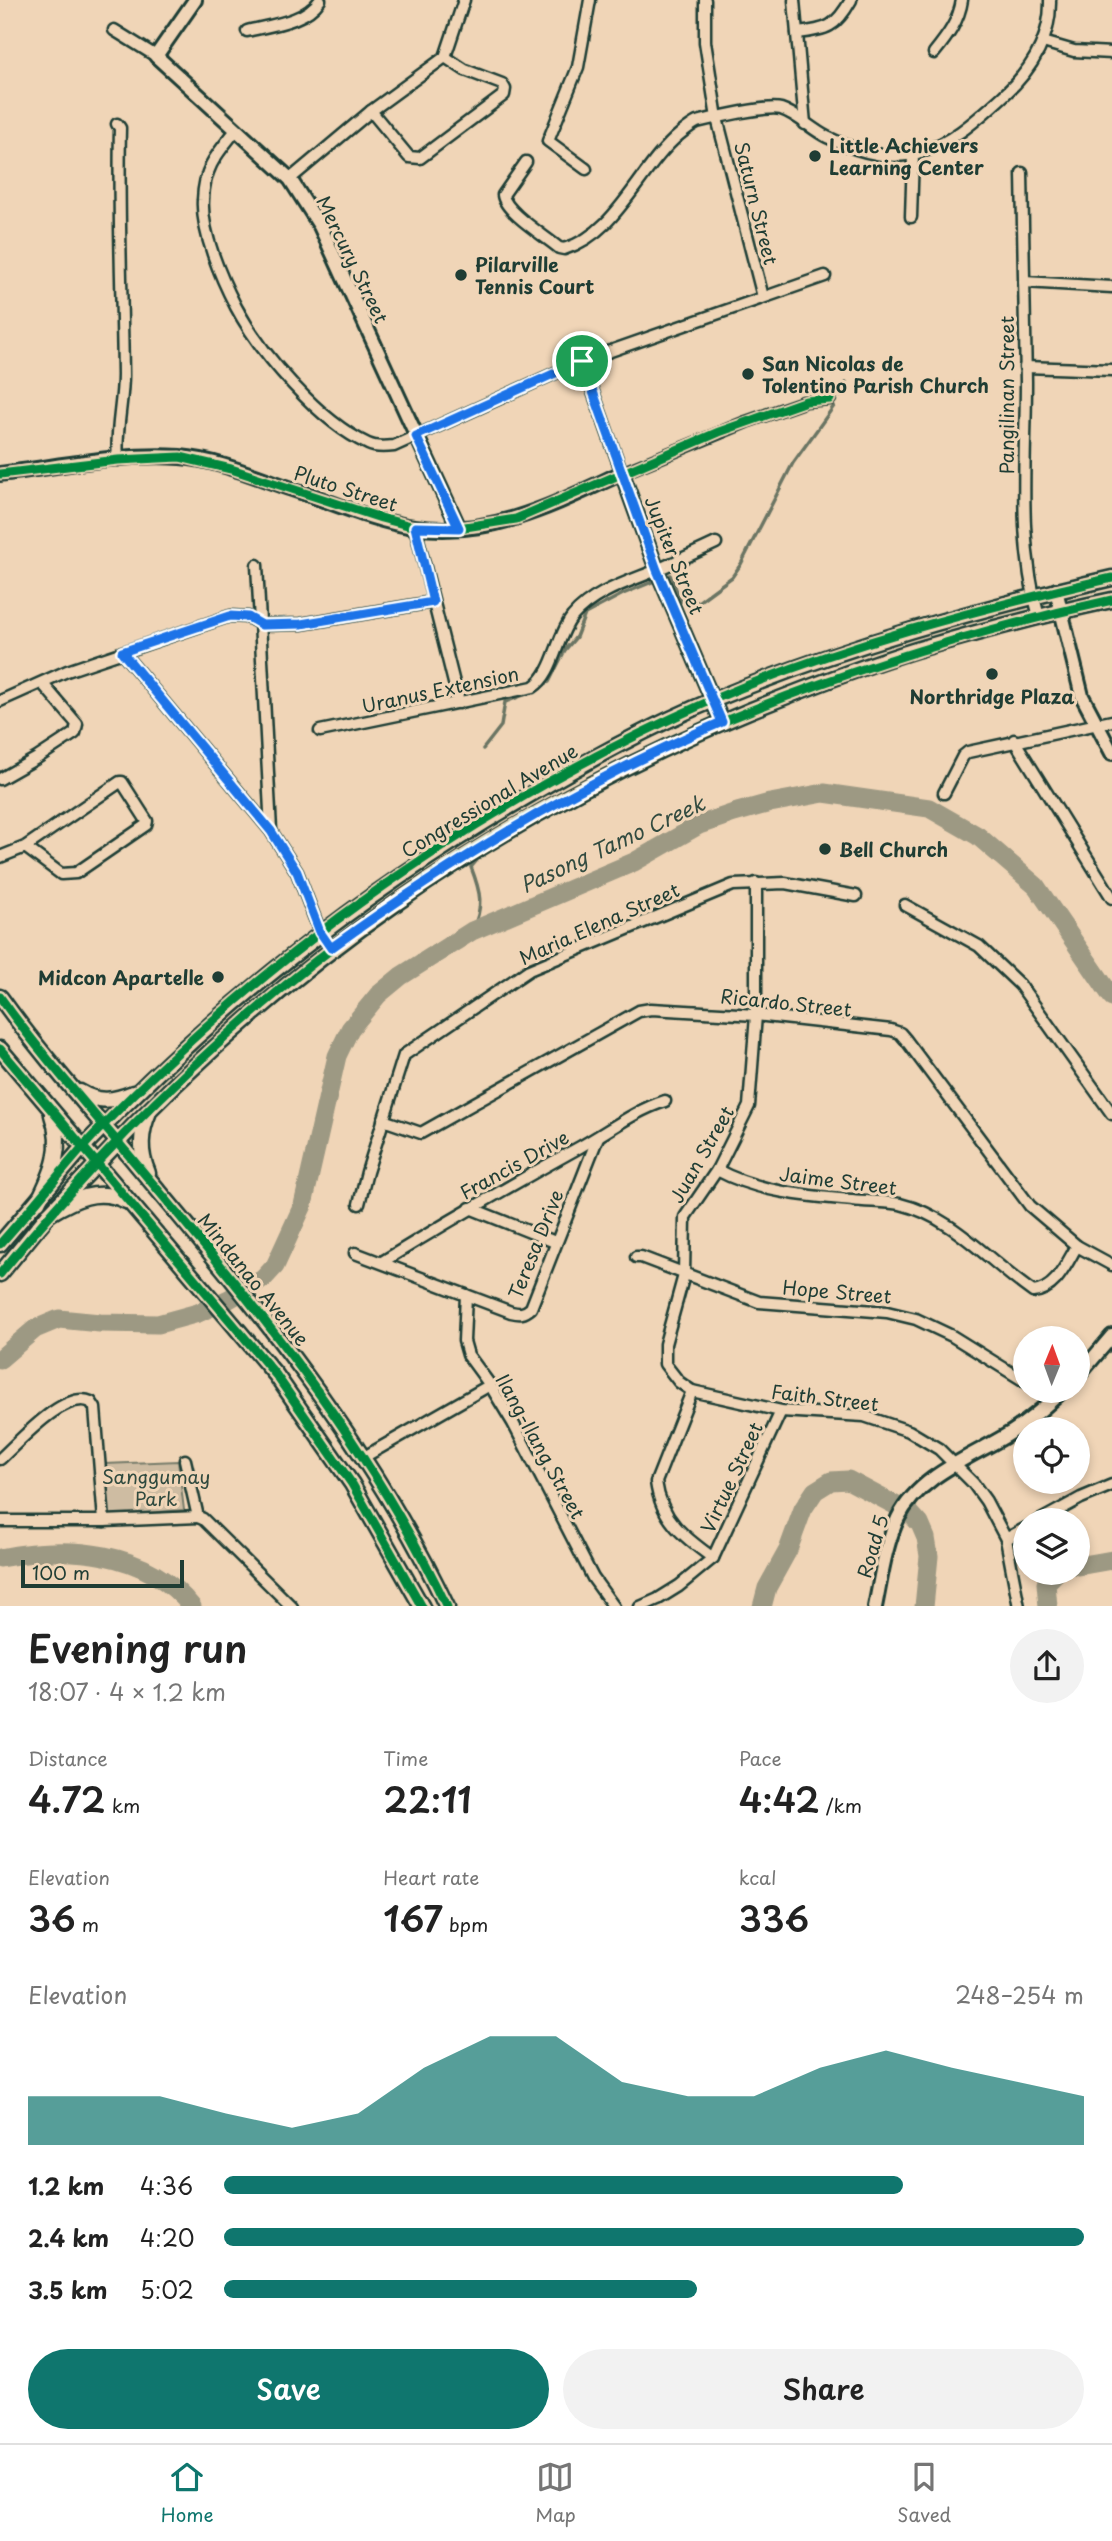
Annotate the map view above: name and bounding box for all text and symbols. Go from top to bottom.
place label: Little Achievers Learning Center [829,131,984,181]
street label: Saturn Street [728,139,786,267]
marker: Little Achievers Learning Center [807,148,823,164]
street label: Mercury Street [310,190,396,328]
place label: Pilarville Tennis Court [475,250,594,300]
marker: Pilarville Tennis Court [453,267,469,283]
street label: Pangilinan Street [992,316,1020,474]
pin [552,331,612,391]
icon: arrive [563,342,601,380]
place label: San Nicolas de Tolentino Parish Church [762,349,989,399]
marker: San Nicolas de Tolentino Parish Church [740,366,756,382]
street label: Pluto Street [290,458,402,518]
street label: Jupiter Street [638,492,712,619]
street label: Uranus Extension [359,659,521,719]
marker: Northridge Plaza [984,666,1000,682]
place label: Northridge Plaza [910,682,1074,710]
street label: Congressional Avenue [395,736,583,864]
water label: Pasong Tamo Creek [515,786,711,900]
place label: Bell Church [839,835,948,863]
marker: Bell Church [817,841,833,857]
street label: Maria Elena Street [514,875,684,971]
place label: Midcon Apartelle [38,963,204,991]
marker: Midcon Apartelle [210,969,226,985]
street label: Ricardo Street [719,981,853,1023]
street label: Juan Street [662,1100,740,1208]
street label: Francis Drive [454,1122,574,1206]
street label: Jaime Street [778,1159,899,1201]
street label: Teresa Drive [500,1185,570,1303]
street label: Mindanao Avenue [192,1207,316,1351]
street label: Hope Street [781,1272,893,1310]
north arrow [1013,1326,1090,1404]
map controls [1013,1326,1090,1585]
street label: Ilang-Ilang Street [489,1368,593,1524]
street label: Faith Street [770,1377,880,1418]
street label: Virtue Street [693,1417,769,1537]
button: locate [1013,1417,1090,1494]
park label: Sanggumay Park [102,1462,210,1512]
button: layers [1013,1508,1090,1585]
street label: Road 5 [849,1511,895,1581]
scale bar [21,1558,184,1589]
text: 100 m [32,1558,90,1586]
text: Evening run [28,1619,247,1676]
button: share [1010,1629,1084,1703]
text: 18:07 · 4 × 1.2 km [28,1674,226,1709]
text: Distance [28,1744,108,1772]
text: Time [383,1744,428,1772]
text: Pace [739,1744,782,1772]
text: 4.72 [28,1772,105,1825]
text: 22:11 [383,1772,472,1825]
text: 4:42 [739,1772,820,1825]
text: km [105,1791,140,1819]
text: /km [820,1791,862,1819]
text: Elevation [28,1863,110,1891]
text: Heart rate [383,1863,479,1891]
text: kcal [739,1863,777,1891]
text: 36 [28,1891,76,1944]
text: 167 [383,1891,443,1944]
text: 336 [739,1891,809,1944]
text: m [76,1910,99,1938]
text: bpm [443,1910,488,1938]
text: Elevation [28,1977,127,2012]
text: 248–254 m [955,1977,1084,2012]
text: 1.2 km [28,2168,104,2203]
text: 4:36 [140,2168,193,2203]
text: 2.4 km [28,2220,109,2255]
text: 4:20 [140,2220,195,2255]
text: 3.5 km [28,2272,108,2307]
text: 5:02 [140,2272,194,2307]
button: Save [28,2349,549,2429]
button: Share [563,2349,1084,2429]
tab: Home [161,2458,214,2528]
tab: Map [535,2458,576,2528]
tab: Saved [897,2458,951,2528]

